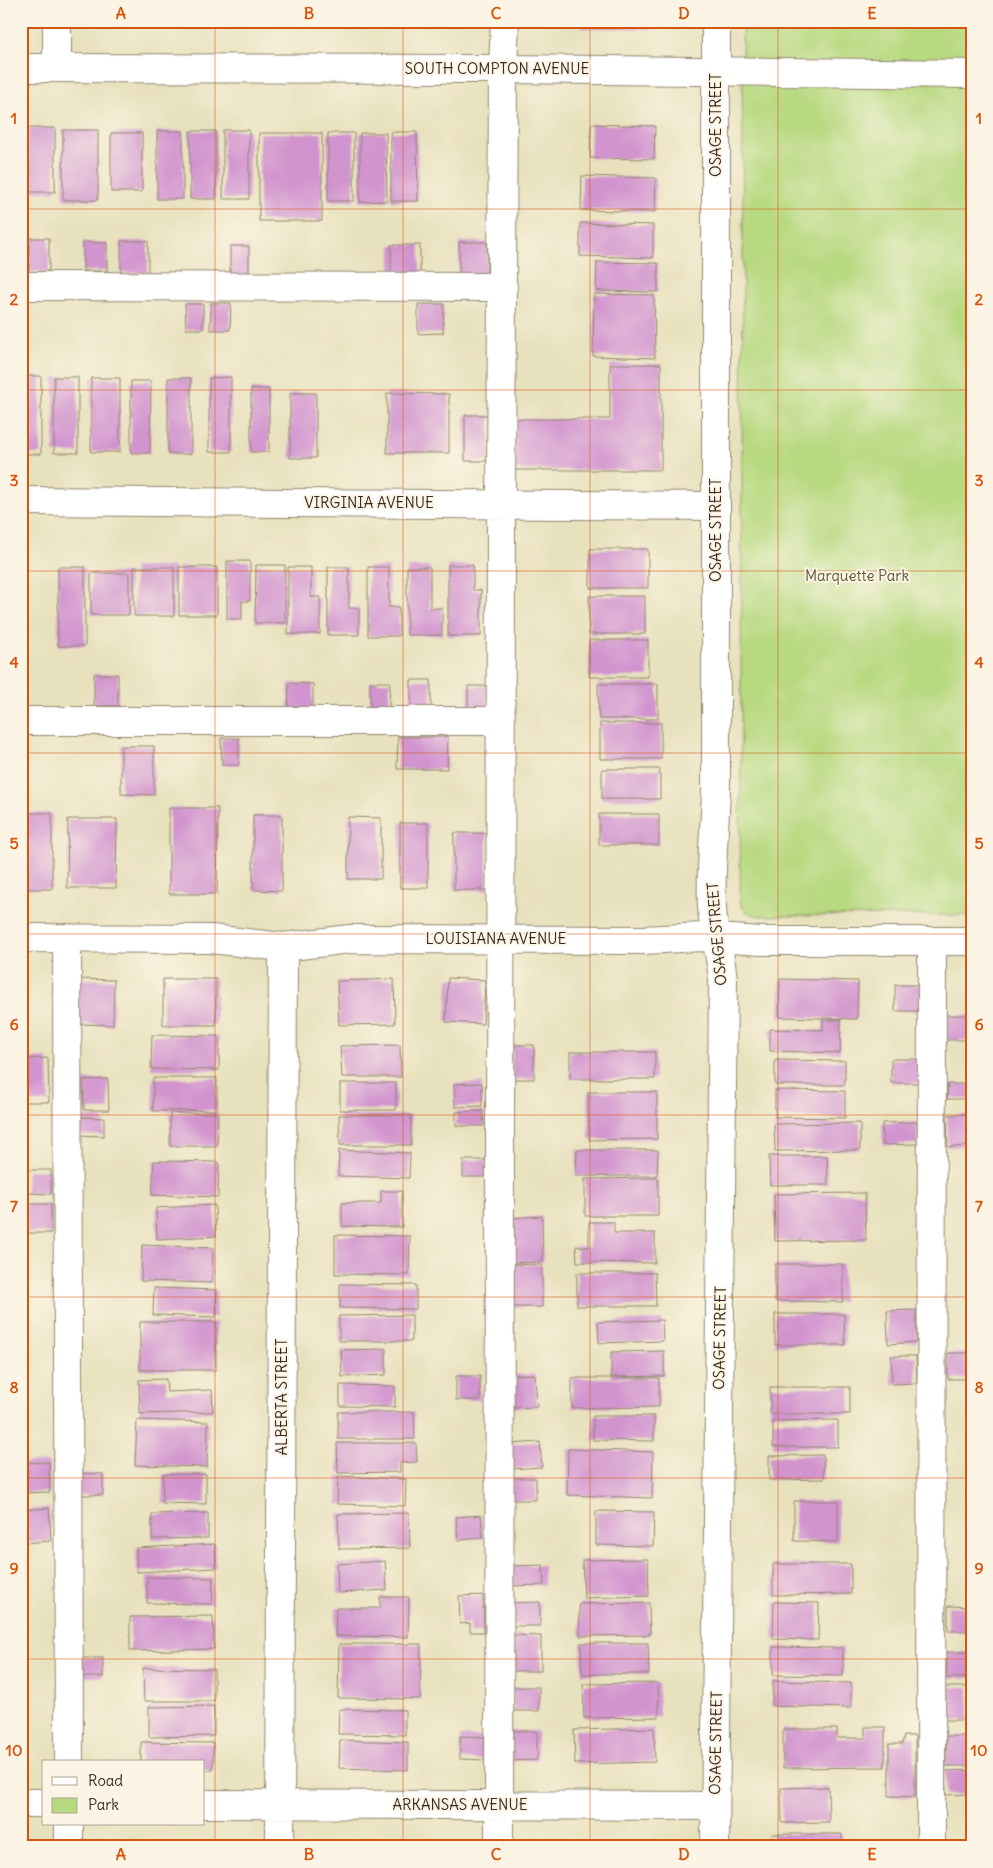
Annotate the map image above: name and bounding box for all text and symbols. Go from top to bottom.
text: A [116,3,126,23]
text: B [304,3,315,23]
text: C [491,3,502,23]
text: D [678,3,690,23]
text: E [867,3,877,23]
street label: SOUTH COMPTON AVENUE [405,59,589,78]
street label: OSAGE STREET [706,73,725,177]
text: 1 [11,108,17,128]
text: 1 [976,108,982,128]
text: 2 [10,289,19,309]
text: 2 [975,289,984,309]
text: 3 [9,470,19,490]
text: 3 [974,470,984,490]
street label: OSAGE STREET [706,478,725,582]
street label: VIRGINIA AVENUE [304,493,434,512]
park label: Marquette Park [805,566,909,585]
text: 4 [9,652,19,672]
text: 4 [974,652,984,672]
text: 5 [9,833,19,853]
text: 5 [974,833,984,853]
street label: OSAGE STREET [702,881,730,987]
street label: LOUISIANA AVENUE [426,929,567,948]
text: 6 [9,1014,19,1034]
text: 6 [974,1014,984,1034]
text: 7 [10,1196,18,1216]
text: 7 [975,1196,983,1216]
street label: OSAGE STREET [709,1286,730,1390]
street label: ALBERTA STREET [272,1338,291,1456]
text: 8 [9,1377,19,1397]
text: 8 [974,1377,984,1397]
text: 9 [9,1558,19,1578]
text: 9 [974,1558,984,1578]
street label: OSAGE STREET [705,1691,726,1795]
text: 10 [6,1740,22,1760]
text: 10 [971,1740,987,1760]
legend [42,1760,205,1826]
text: Road [88,1771,123,1790]
text: Park [88,1795,119,1814]
street label: ARKANSAS AVENUE [392,1795,528,1814]
text: A [116,1844,126,1864]
text: B [304,1844,315,1864]
text: C [491,1844,502,1864]
text: D [678,1844,690,1864]
text: E [867,1844,877,1864]

